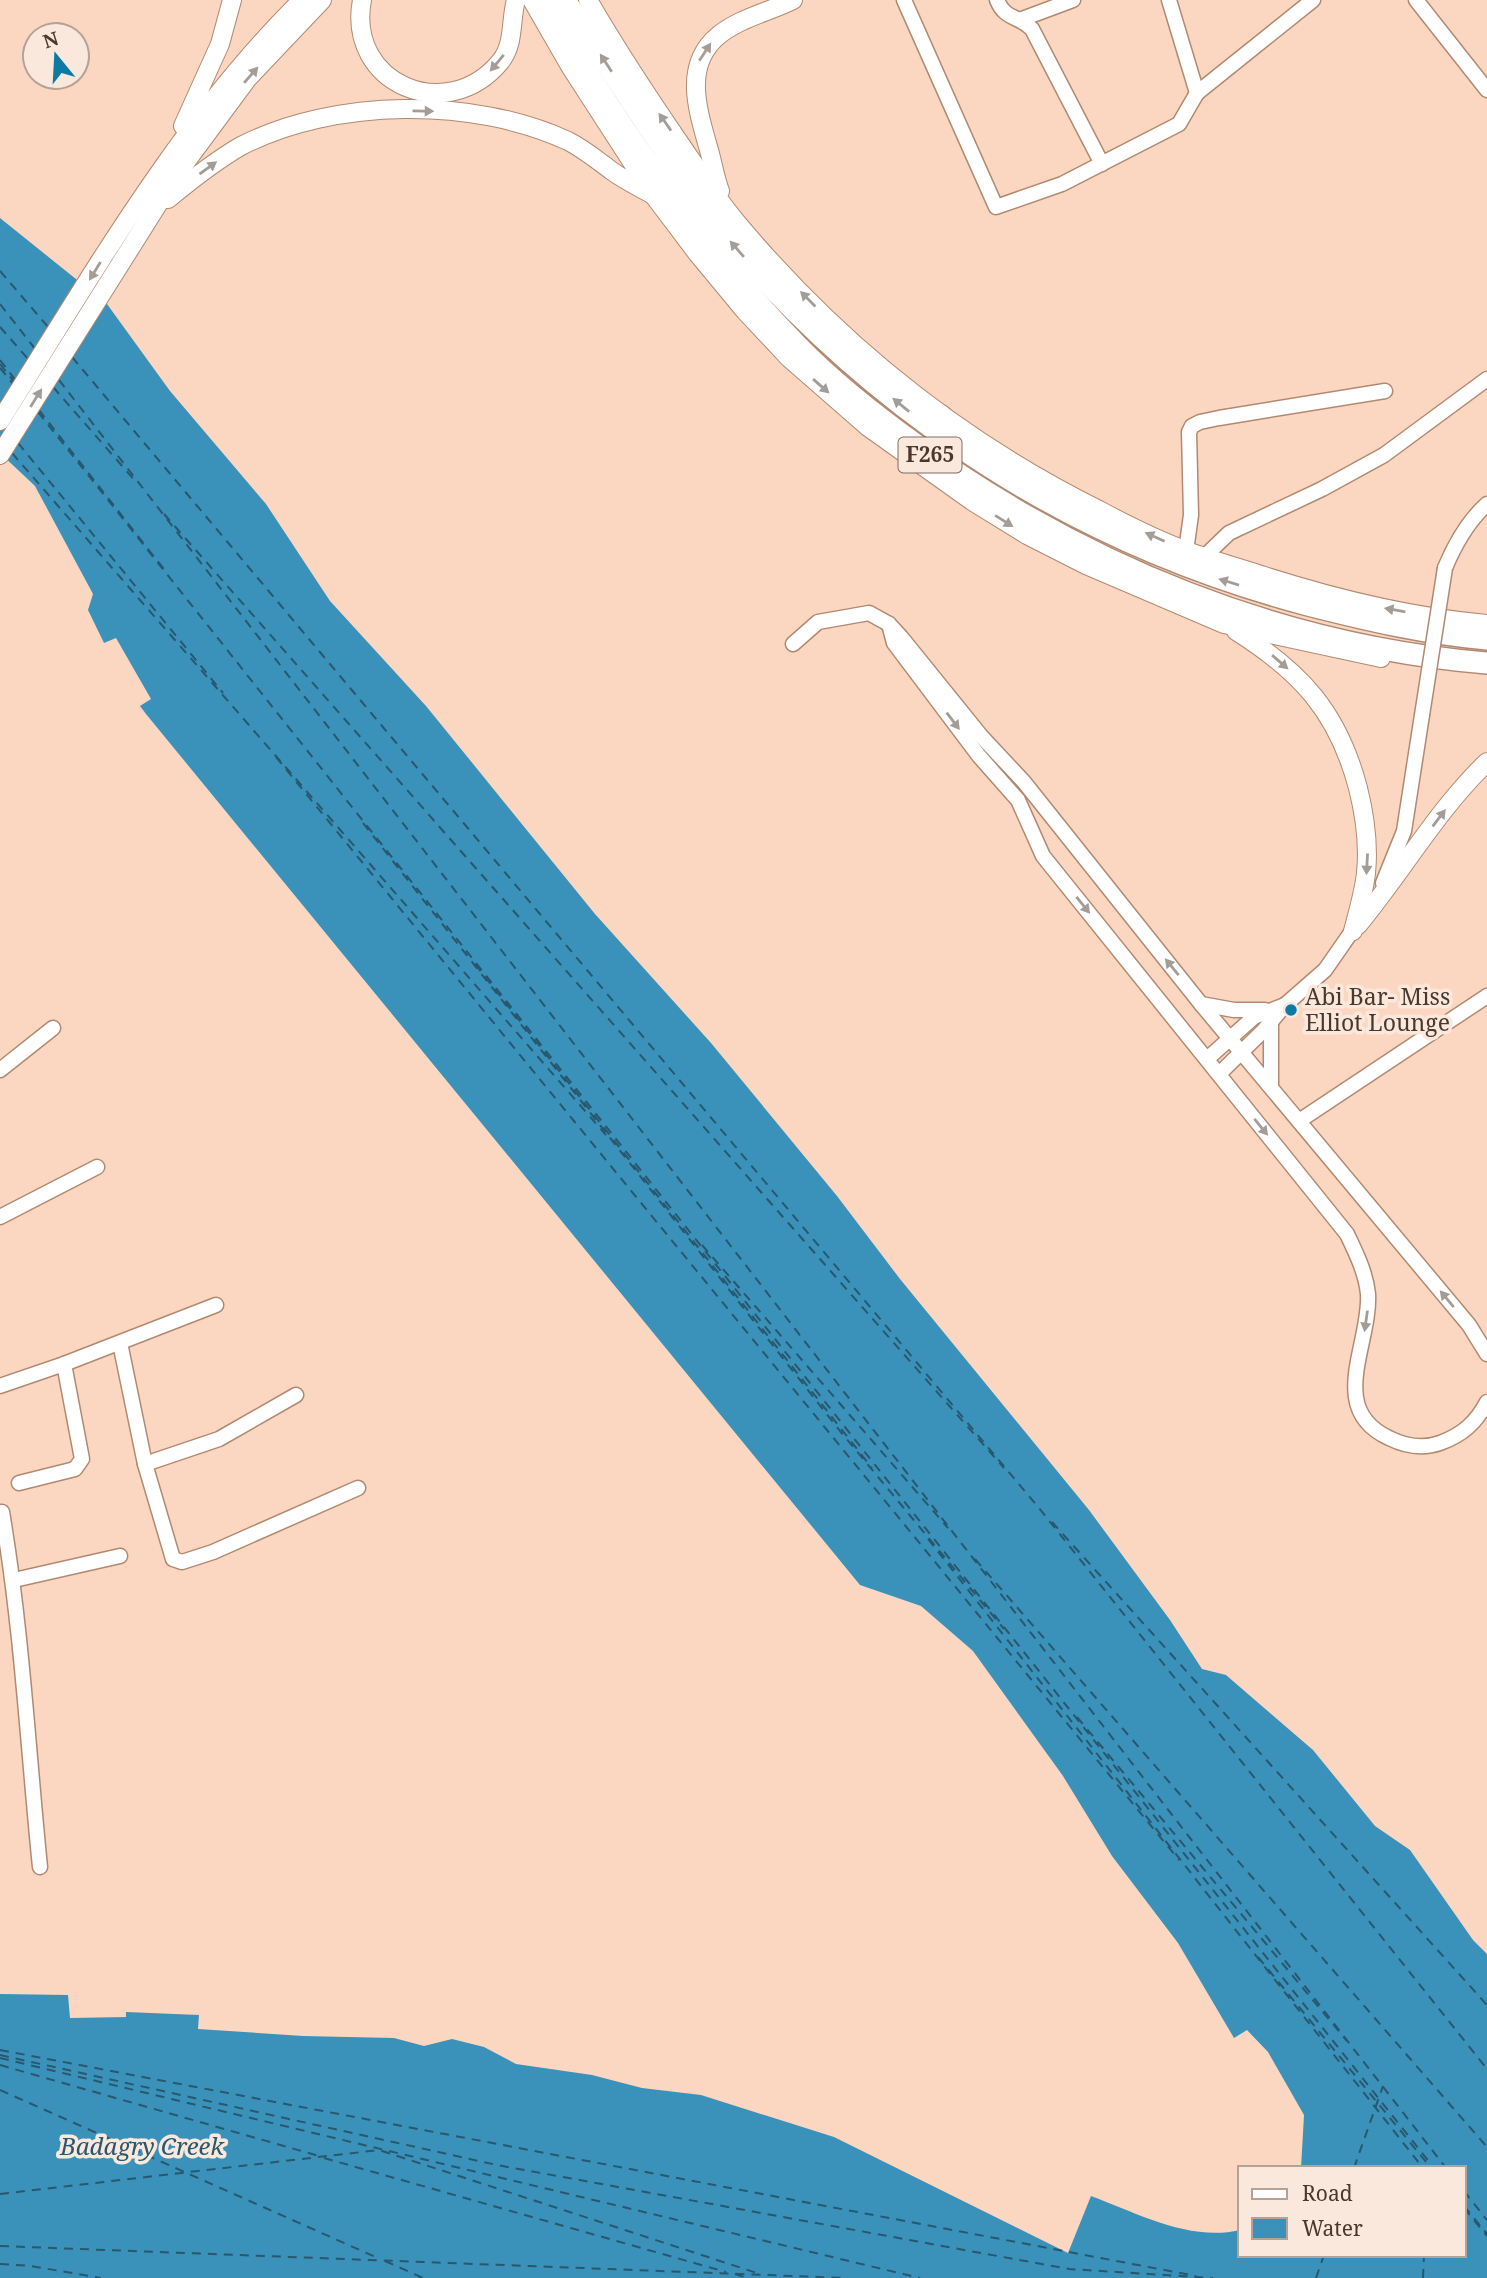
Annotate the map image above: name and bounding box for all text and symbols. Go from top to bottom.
north arrow [21,21,91,91]
text: N [40,25,62,55]
one-way arrow [698,42,711,62]
one-way arrow [489,54,505,72]
one-way arrow [599,54,613,72]
one-way arrow [243,67,258,84]
one-way arrow [412,105,434,116]
one-way arrow [658,113,672,131]
one-way arrow [199,161,217,175]
one-way arrow [729,240,745,258]
one-way arrow [89,261,102,280]
one-way arrow [800,290,817,307]
one-way arrow [812,378,830,394]
one-way arrow [30,388,43,407]
one-way arrow [893,398,911,413]
road number: F265 [898,438,962,472]
one-way arrow [995,514,1014,527]
one-way arrow [1145,531,1165,543]
one-way arrow [1219,576,1240,587]
one-way arrow [1384,604,1406,615]
one-way arrow [1271,654,1289,670]
one-way arrow [945,712,959,730]
one-way arrow [1431,809,1445,827]
one-way arrow [1361,853,1372,875]
one-way arrow [1076,896,1091,914]
one-way arrow [1165,959,1180,976]
place label: Abi Bar- Miss Elliot Lounge [1305,980,1450,1038]
marker: Abi Bar- Miss Elliot Lounge [1283,1002,1299,1018]
one-way arrow [1254,1118,1269,1136]
one-way arrow [1440,1290,1455,1308]
one-way arrow [1361,1310,1372,1332]
water label: Badagry Creek [59,2129,225,2162]
legend [1238,2166,1466,2257]
text: Road [1302,2179,1353,2207]
text: Water [1302,2214,1363,2242]

